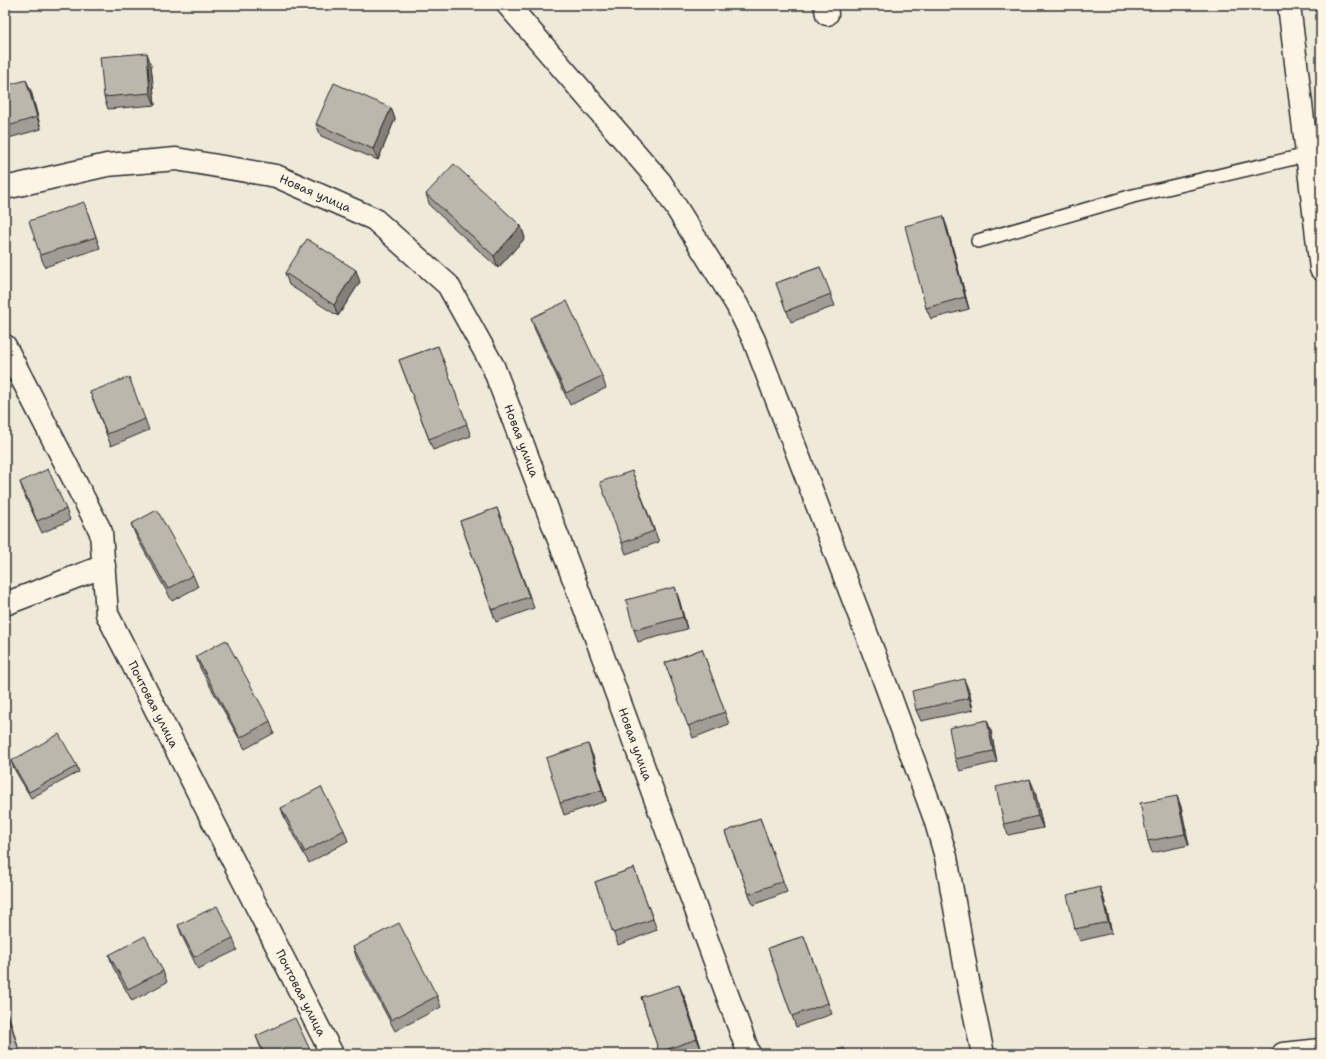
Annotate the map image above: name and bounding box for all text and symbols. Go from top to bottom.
street label: Новая улица [277,170,354,216]
street label: Новая улица [500,402,543,480]
street label: Почтовая улица [124,658,182,751]
street label: Новая улица [614,705,656,783]
street label: Почтовая улица [272,947,330,1039]

